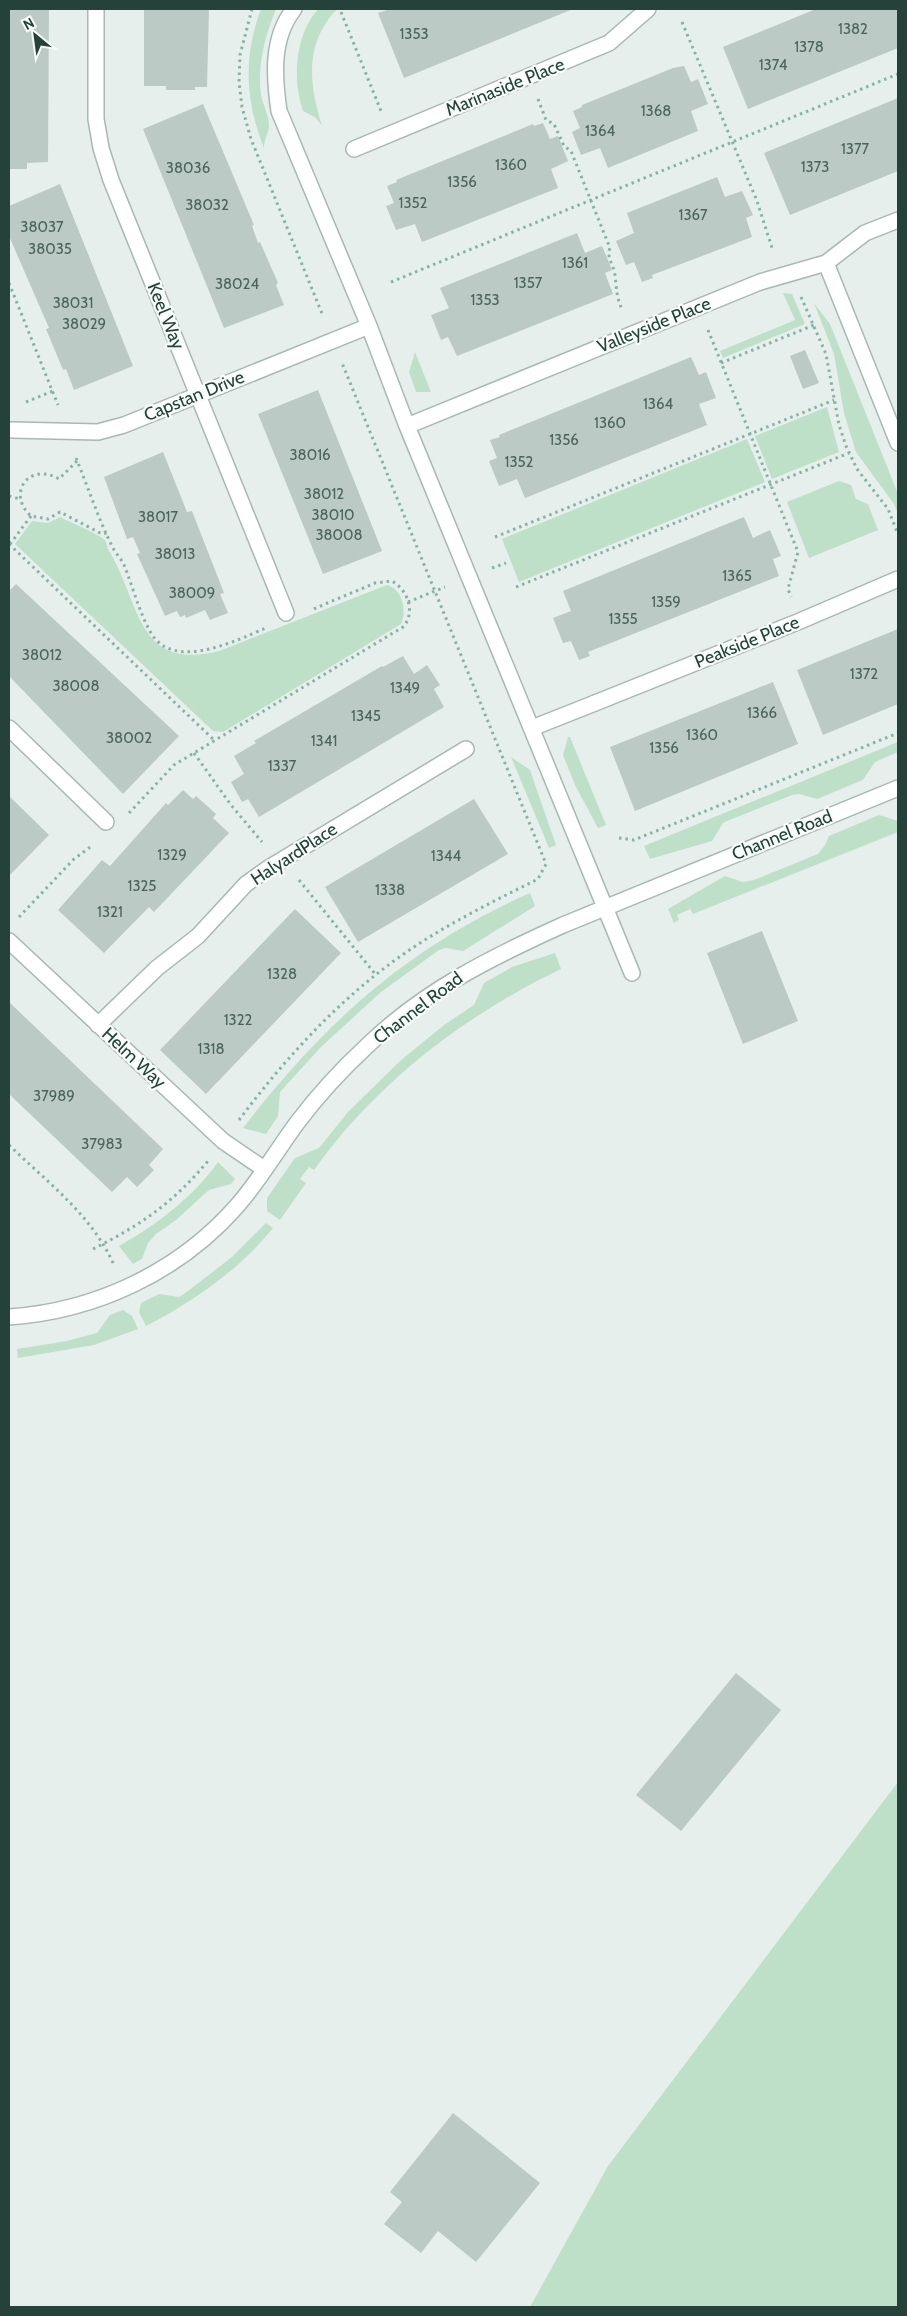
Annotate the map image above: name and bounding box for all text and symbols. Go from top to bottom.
north arrow [10,10,60,60]
text: N [20,13,37,34]
house number: 1382 [838,20,868,38]
house number: 1353 [399,25,429,43]
house number: 1378 [794,38,824,56]
street label: Marinaside Place [442,53,568,121]
house number: 1374 [759,56,788,74]
house number: 1368 [641,102,671,120]
house number: 1364 [585,122,615,140]
house number: 1377 [841,140,869,158]
house number: 1360 [495,156,527,174]
house number: 1373 [801,158,829,176]
house number: 38036 [166,159,210,177]
house number: 1356 [447,173,477,191]
house number: 1352 [399,194,428,212]
house number: 38032 [185,196,229,214]
house number: 1367 [679,206,708,224]
house number: 38037 [20,218,64,236]
house number: 38035 [28,240,72,258]
house number: 1361 [562,254,588,272]
house number: 1357 [514,274,543,292]
house number: 38024 [215,275,259,293]
street label: Keel Way [143,279,189,353]
house number: 1353 [470,291,500,309]
street label: Valleyside Place [594,292,714,358]
house number: 38031 [53,294,93,312]
house number: 38029 [62,315,106,333]
street label: Capstan Drive [141,366,247,426]
house number: 1364 [643,395,673,413]
house number: 1360 [594,414,626,432]
house number: 1356 [549,431,579,449]
house number: 38016 [289,446,331,464]
house number: 1352 [505,453,534,471]
house number: 38012 [304,485,344,503]
house number: 38010 [311,506,355,524]
house number: 38017 [138,508,179,526]
house number: 38008 [315,526,363,544]
house number: 38013 [155,545,195,563]
house number: 1365 [722,567,752,585]
house number: 38009 [169,584,215,602]
house number: 1359 [651,593,681,611]
house number: 1355 [608,610,638,628]
street label: Peakside Place [691,611,803,673]
house number: 38012 [22,646,62,664]
house number: 1372 [850,665,878,683]
house number: 38008 [52,677,100,695]
house number: 1349 [390,679,420,697]
house number: 1366 [747,704,777,722]
house number: 1345 [351,707,381,725]
house number: 1360 [686,726,718,744]
house number: 38002 [106,729,152,747]
house number: 1341 [311,732,337,750]
house number: 1356 [649,739,679,757]
house number: 1337 [268,757,297,775]
street label: Channel Road [729,805,835,865]
street label: HalyardPlace [247,818,341,890]
house number: 1329 [157,846,187,864]
house number: 1344 [431,847,461,865]
house number: 1325 [128,877,156,895]
house number: 1338 [375,881,405,899]
house number: 1321 [97,903,123,921]
house number: 1328 [267,965,297,983]
street label: Channel Road [369,967,467,1049]
house number: 1322 [224,1011,252,1029]
street label: Helm Way [97,1023,171,1093]
house number: 1318 [198,1040,225,1058]
house number: 37989 [33,1087,75,1105]
house number: 37983 [81,1135,123,1153]

